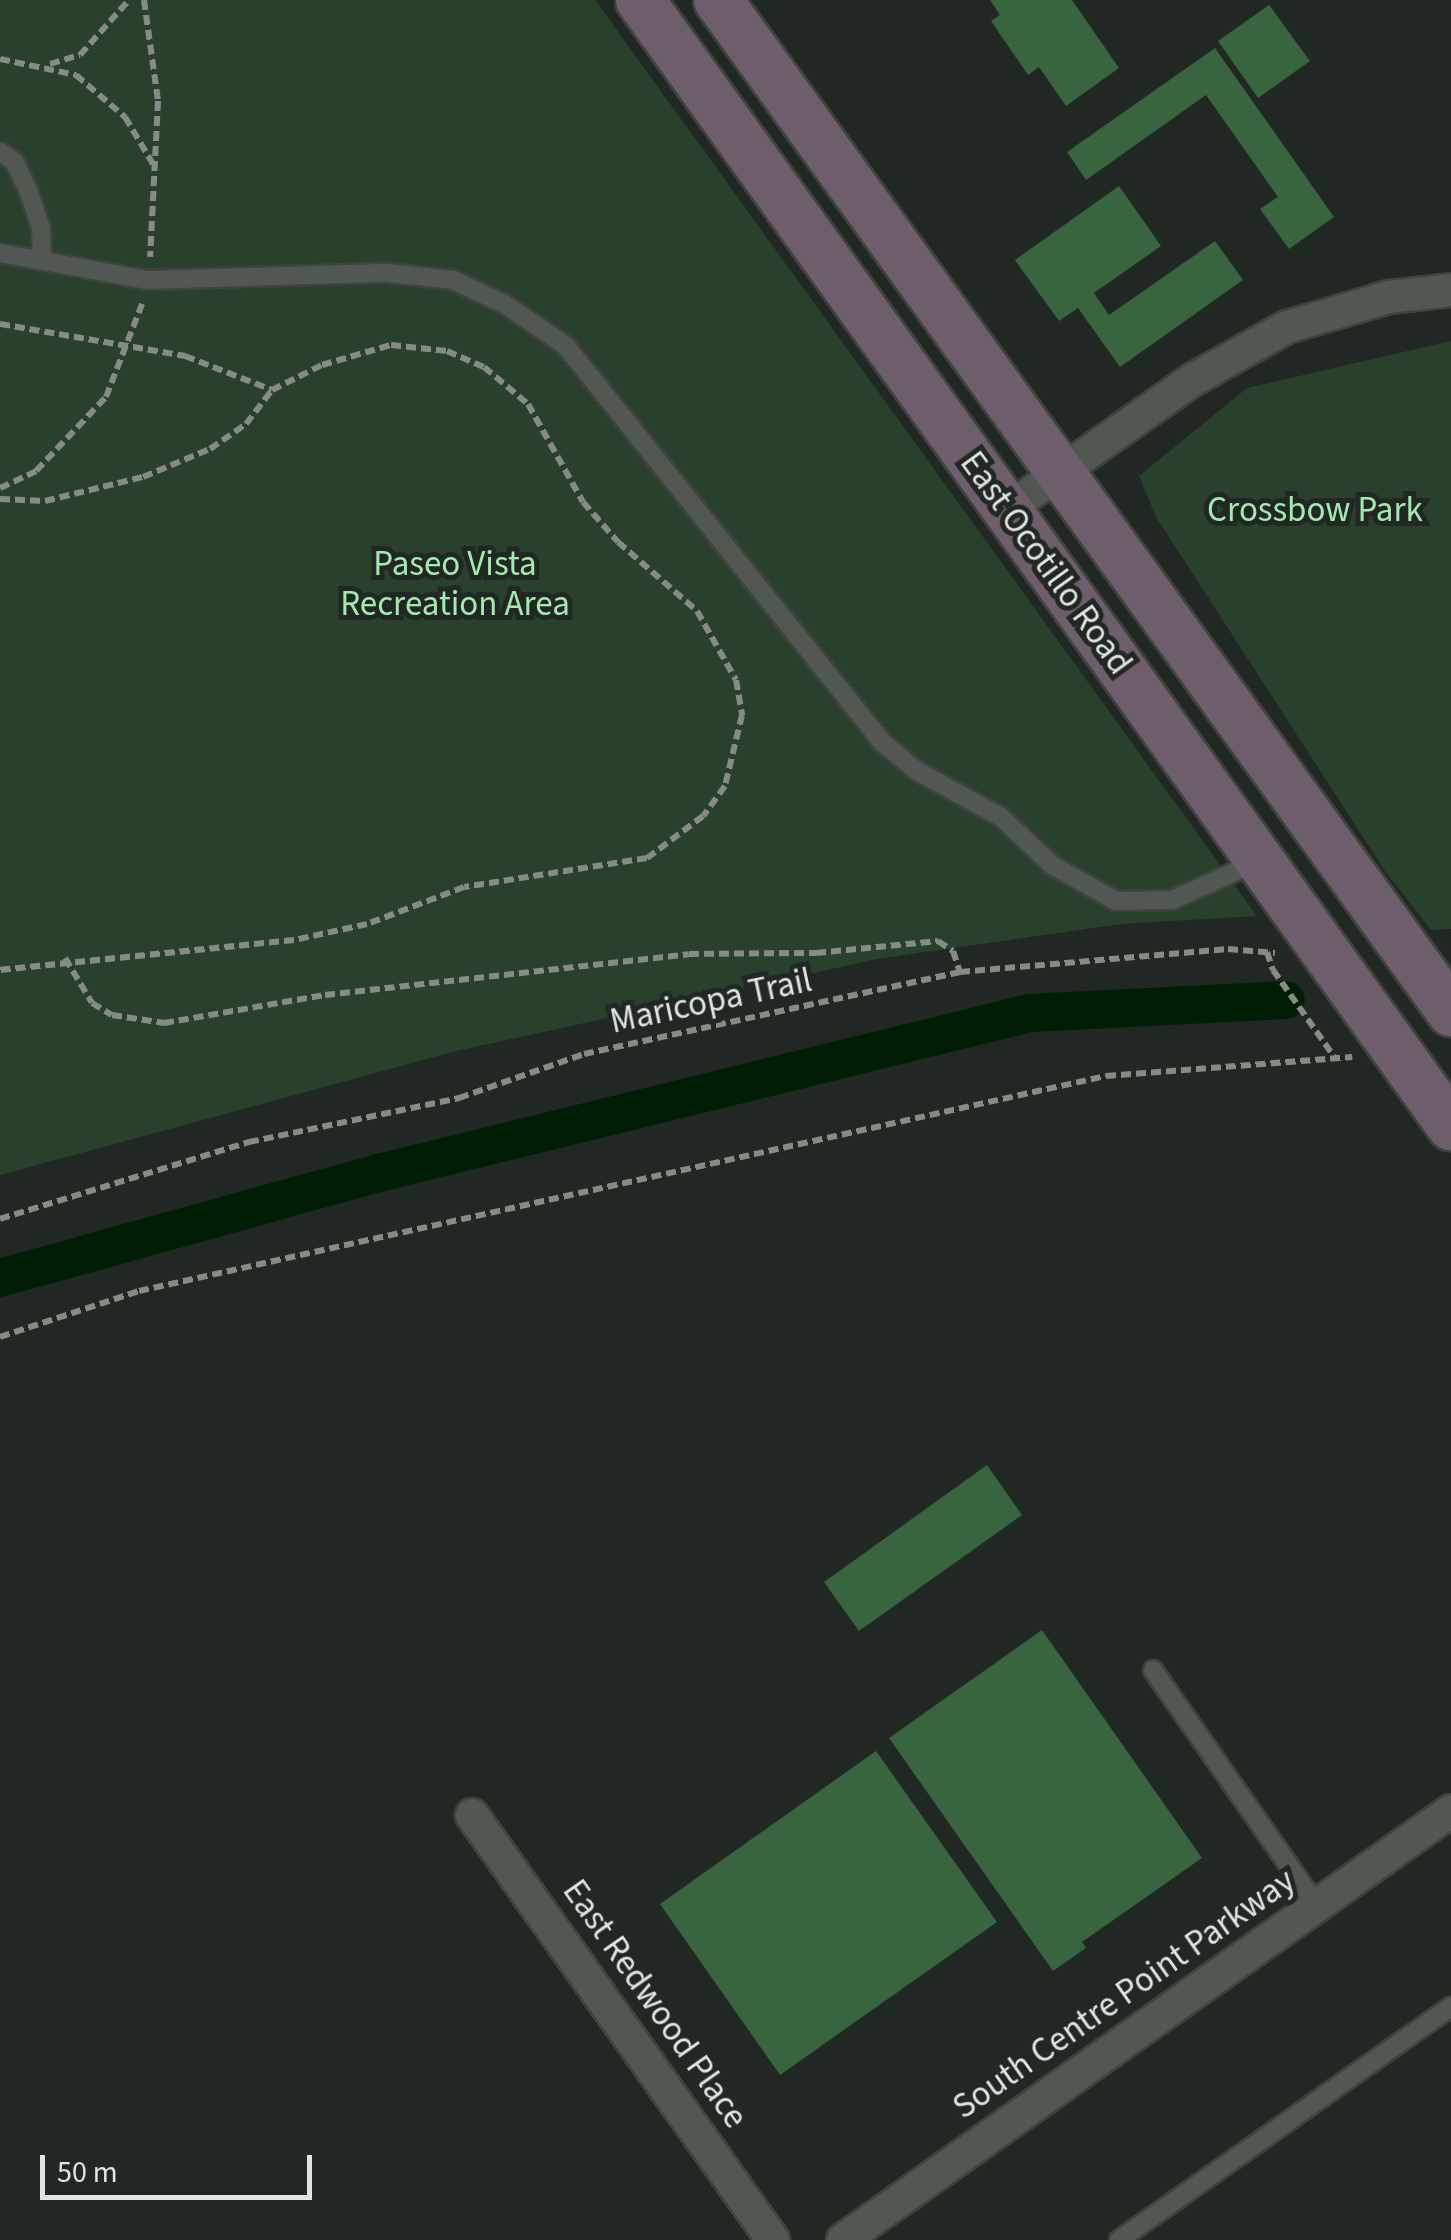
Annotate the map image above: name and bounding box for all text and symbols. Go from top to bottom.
street label: East Ocotillo Road [951,443,1141,683]
park label: Crossbow Park [1207,489,1423,531]
park label: Paseo Vista Recreation Area [340,543,570,625]
street label: Maricopa Trail [606,959,816,1043]
street label: South Centre Point Parkway [945,1860,1303,2128]
street label: East Redwood Place [554,1872,756,2136]
scale bar [45,2135,318,2197]
text: 50 m [57,2151,118,2194]

